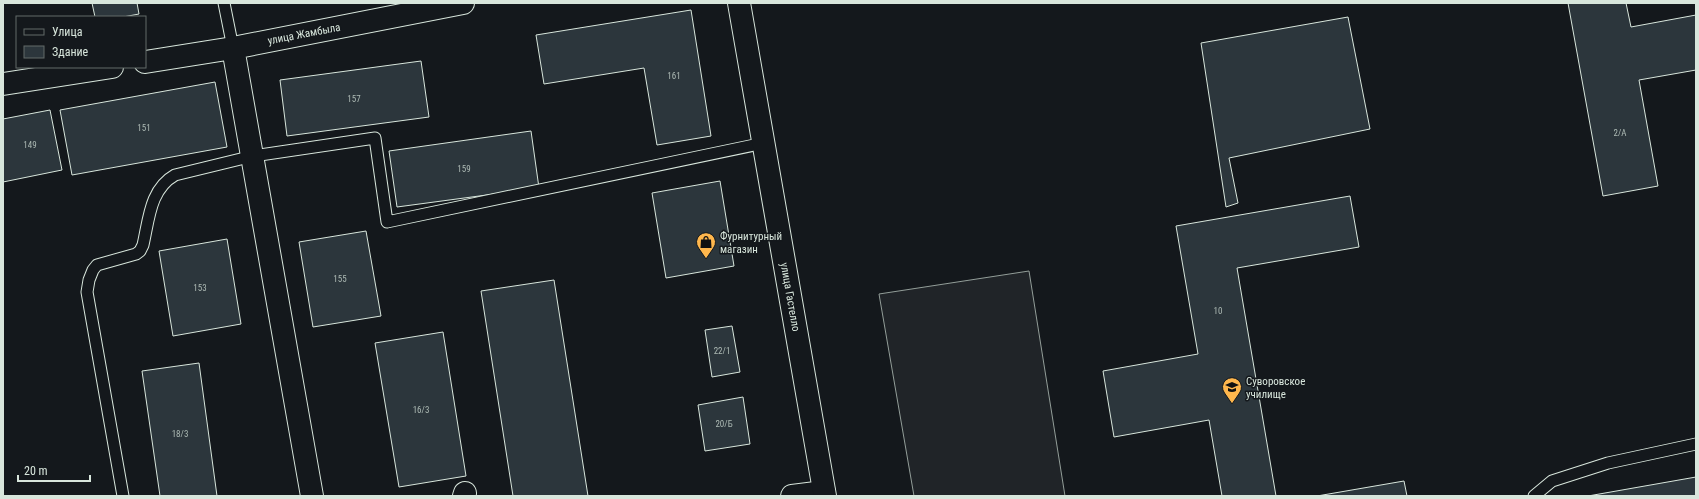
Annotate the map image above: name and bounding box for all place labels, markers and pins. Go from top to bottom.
place label: Фурнитурный магазин [720,230,782,256]
shop icon: Фурнитурный магазин [695,231,717,259]
place label: Суворовское училище [1246,375,1305,401]
school or university icon: Суворовское училище [1221,376,1243,404]

